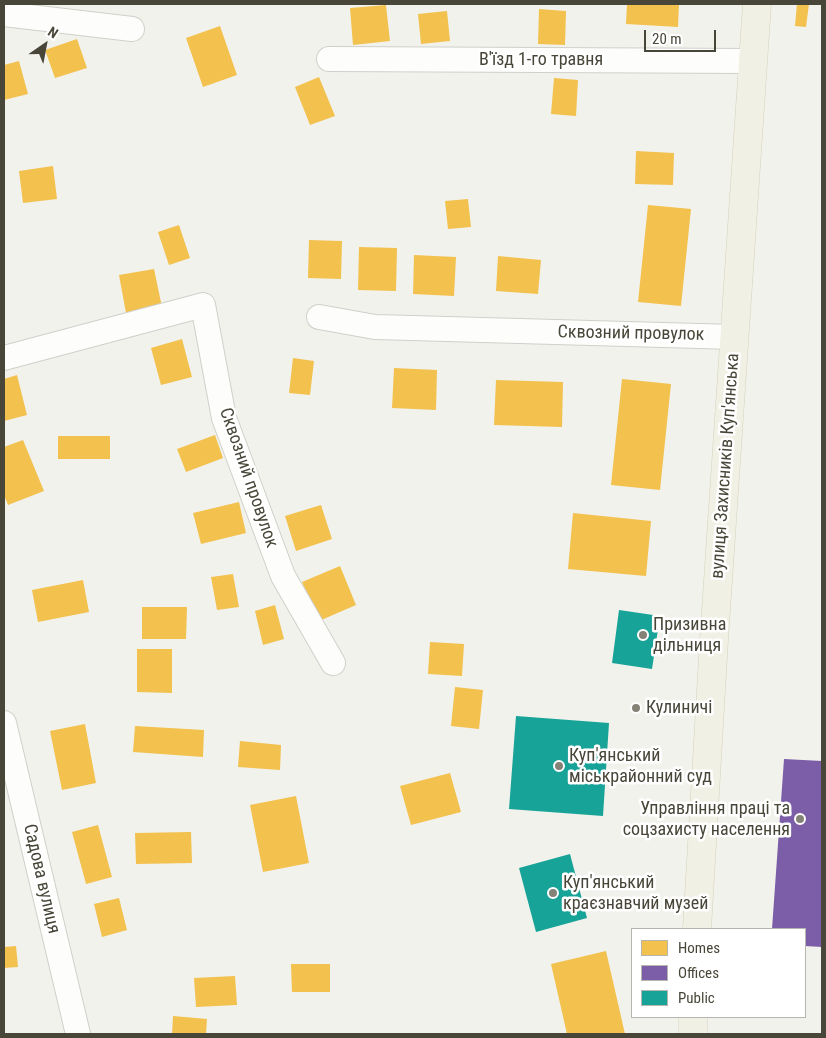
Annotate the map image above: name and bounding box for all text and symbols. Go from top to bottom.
north arrow [20,20,70,70]
scale bar [646,20,718,52]
text: N [45,23,61,41]
text: 20 m [652,30,682,48]
street label: В'їзд 1-го травня [479,49,603,71]
street label: Сквозний провулок [557,322,705,346]
street label: вулиця Захисників Куп'янська [707,353,745,579]
street label: Сквозний провулок [214,405,282,551]
place label: Призивна дільниця [653,614,726,656]
marker: Призивна дільниця [637,629,649,641]
place label: Кулиничі [646,697,712,719]
marker: Кулиничі [630,702,642,714]
place label: Куп'янський міськрайонний суд [569,745,712,788]
marker: Куп'янський міськрайонний суд [553,760,565,772]
place label: Управління праці та соцзахисту населення [623,798,790,841]
marker: Управління праці та соцзахисту населення [794,813,806,825]
street label: Садова вулиця [18,822,64,936]
place label: Куп'янський краєзнавчий музей [563,872,708,914]
marker: Куп'янський краєзнавчий музей [547,887,559,899]
legend [631,928,806,1018]
text: Homes [678,939,720,957]
text: Offices [678,964,719,982]
text: Public [678,989,715,1007]

